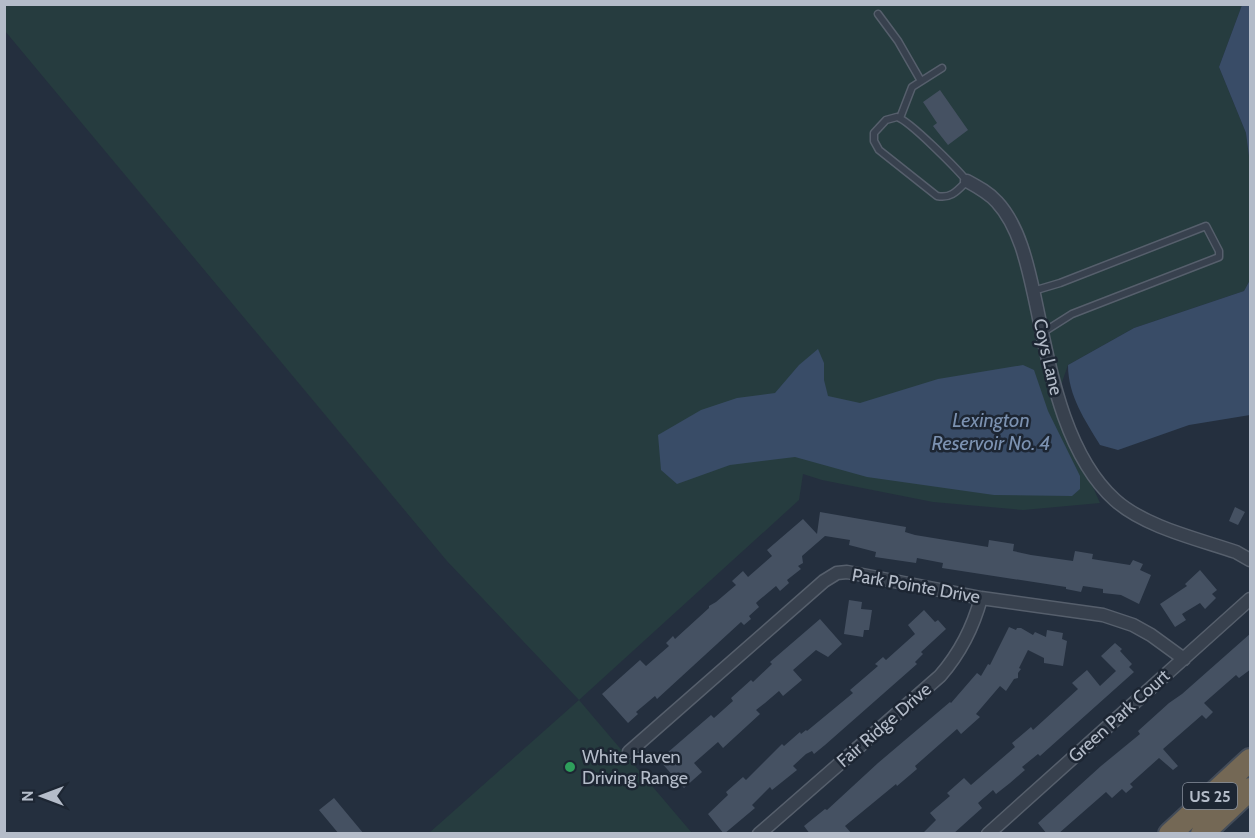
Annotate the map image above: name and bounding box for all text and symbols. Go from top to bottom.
street label: Coys Lane [1029,317,1067,397]
water label: Lexington Reservoir No. 4 [932,408,1050,455]
street label: Park Pointe Drive [850,564,982,608]
street label: Green Park Court [1064,665,1174,767]
street label: Fair Ridge Drive [832,678,936,772]
place label: White Haven Driving Range [582,746,688,789]
marker: White Haven Driving Range [563,760,577,774]
north arrow [12,766,72,826]
road number: US 25 [1183,783,1237,809]
text: N [18,790,37,802]

